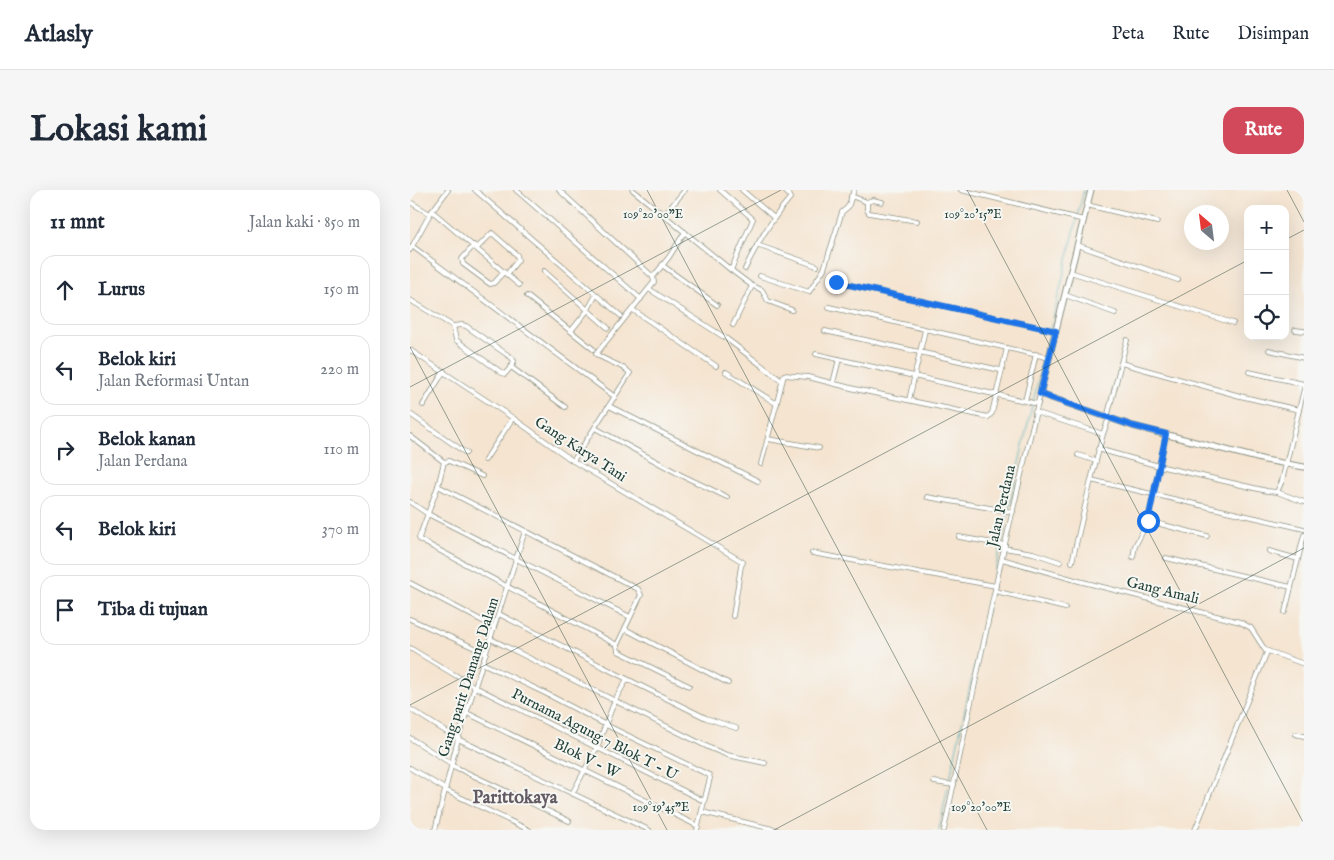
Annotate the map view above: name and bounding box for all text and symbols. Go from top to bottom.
text: Atlasly [25,19,93,50]
text: Peta [1112,23,1144,46]
text: Rute [1172,23,1210,46]
text: Disimpan [1238,23,1309,46]
button: Rute [1223,107,1304,154]
text: Lokasi kami [30,108,207,153]
north arrow [1184,205,1229,250]
map controls [1244,205,1289,340]
button: + [1244,205,1289,250]
text: 109°20'00"E [623,207,683,222]
text: 109°20'15"E [944,207,1002,222]
text: 11 mnt [50,209,105,236]
text: Jalan kaki · 850 m [249,213,360,233]
button: − [1244,250,1289,295]
route end [825,271,848,294]
icon: ahead [51,276,79,304]
text: Lurus [98,278,145,302]
text: 150 m [324,280,359,300]
button: locate [1244,295,1289,340]
text: Belok kiri [98,348,176,372]
icon: left [51,356,79,384]
text: 220 m [320,360,359,380]
text: Jalan Reformasi Untan [98,372,249,392]
street label: Gang Karya Tani [531,413,630,486]
text: Belok kanan [98,428,196,452]
icon: right [51,436,79,464]
text: 110 m [323,440,359,460]
text: Jalan Perdana [98,452,187,472]
street label: Jalan Perdana [982,463,1020,551]
route start [1137,510,1160,533]
icon: left [51,516,79,544]
text: Belok kiri [98,518,176,542]
text: 370 m [322,520,359,540]
street label: Gang Amali [1125,572,1201,609]
street label: Gang parit Damang Dalam [434,594,503,760]
icon: arrive [51,596,79,624]
text: Tiba di tujuan [98,598,208,622]
street label: Purnama Agung 7 Blok T - U [509,684,681,785]
street label: Blok V - W [551,734,623,783]
district label: Parittokaya [472,787,559,810]
text: 109°19'45"E [633,800,689,815]
text: 109°20'00"E [951,800,1011,815]

